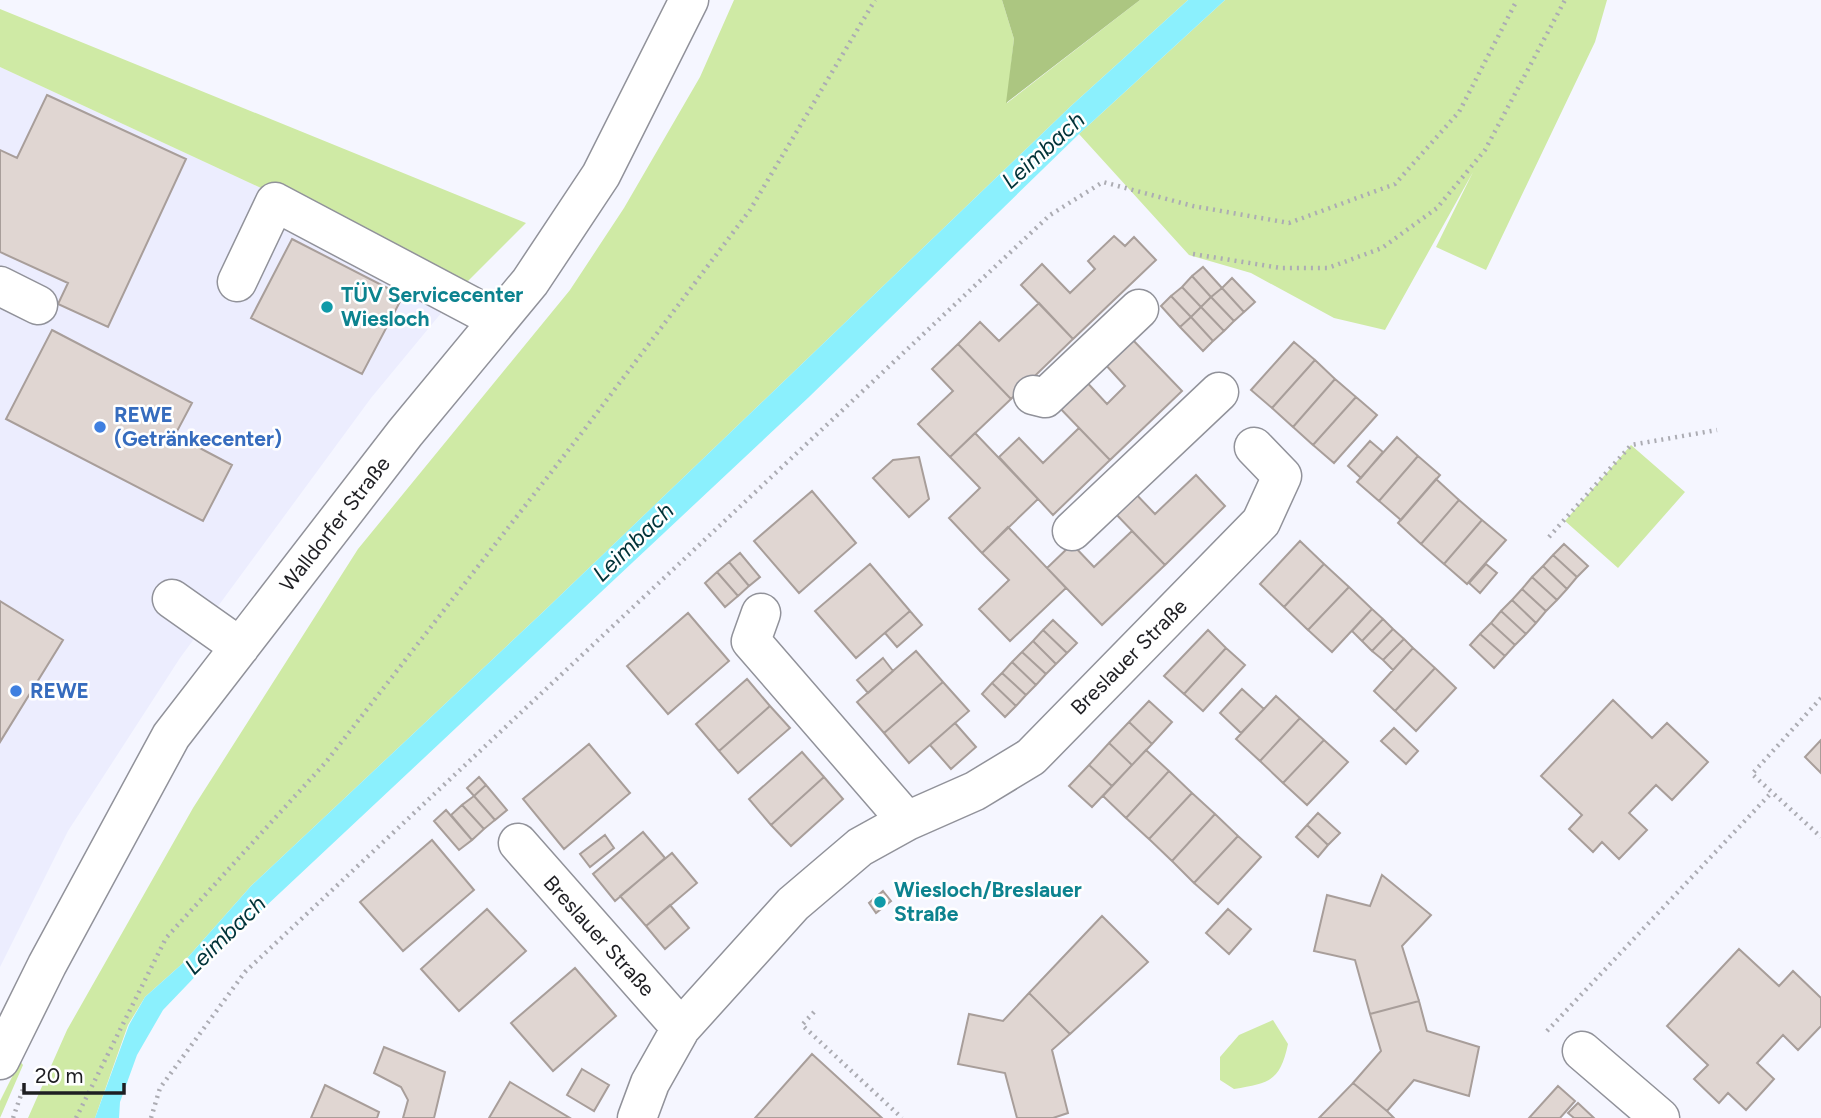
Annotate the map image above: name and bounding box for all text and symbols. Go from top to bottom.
water label: Leimbach [996,105,1090,194]
place label: TÜV Servicecenter Wiesloch [341,282,523,331]
marker: TÜV Servicecenter Wiesloch [319,299,335,315]
place label: REWE (Getränkecenter) [114,402,282,451]
marker: REWE (Getränkecenter) [92,419,108,435]
street label: Walldorfer Straße [274,451,395,596]
water label: Leimbach [587,496,679,587]
street label: Breslauer Straße [1065,593,1192,720]
place label: REWE [30,678,89,703]
marker: REWE [8,683,24,699]
street label: Breslauer Straße [539,870,660,1001]
place label: Wiesloch/Breslauer Straße [894,877,1082,926]
water label: Leimbach [179,889,271,980]
marker: Wiesloch/Breslauer Straße [872,894,888,910]
scale bar [24,1052,124,1096]
text: 20 m [35,1063,83,1088]

